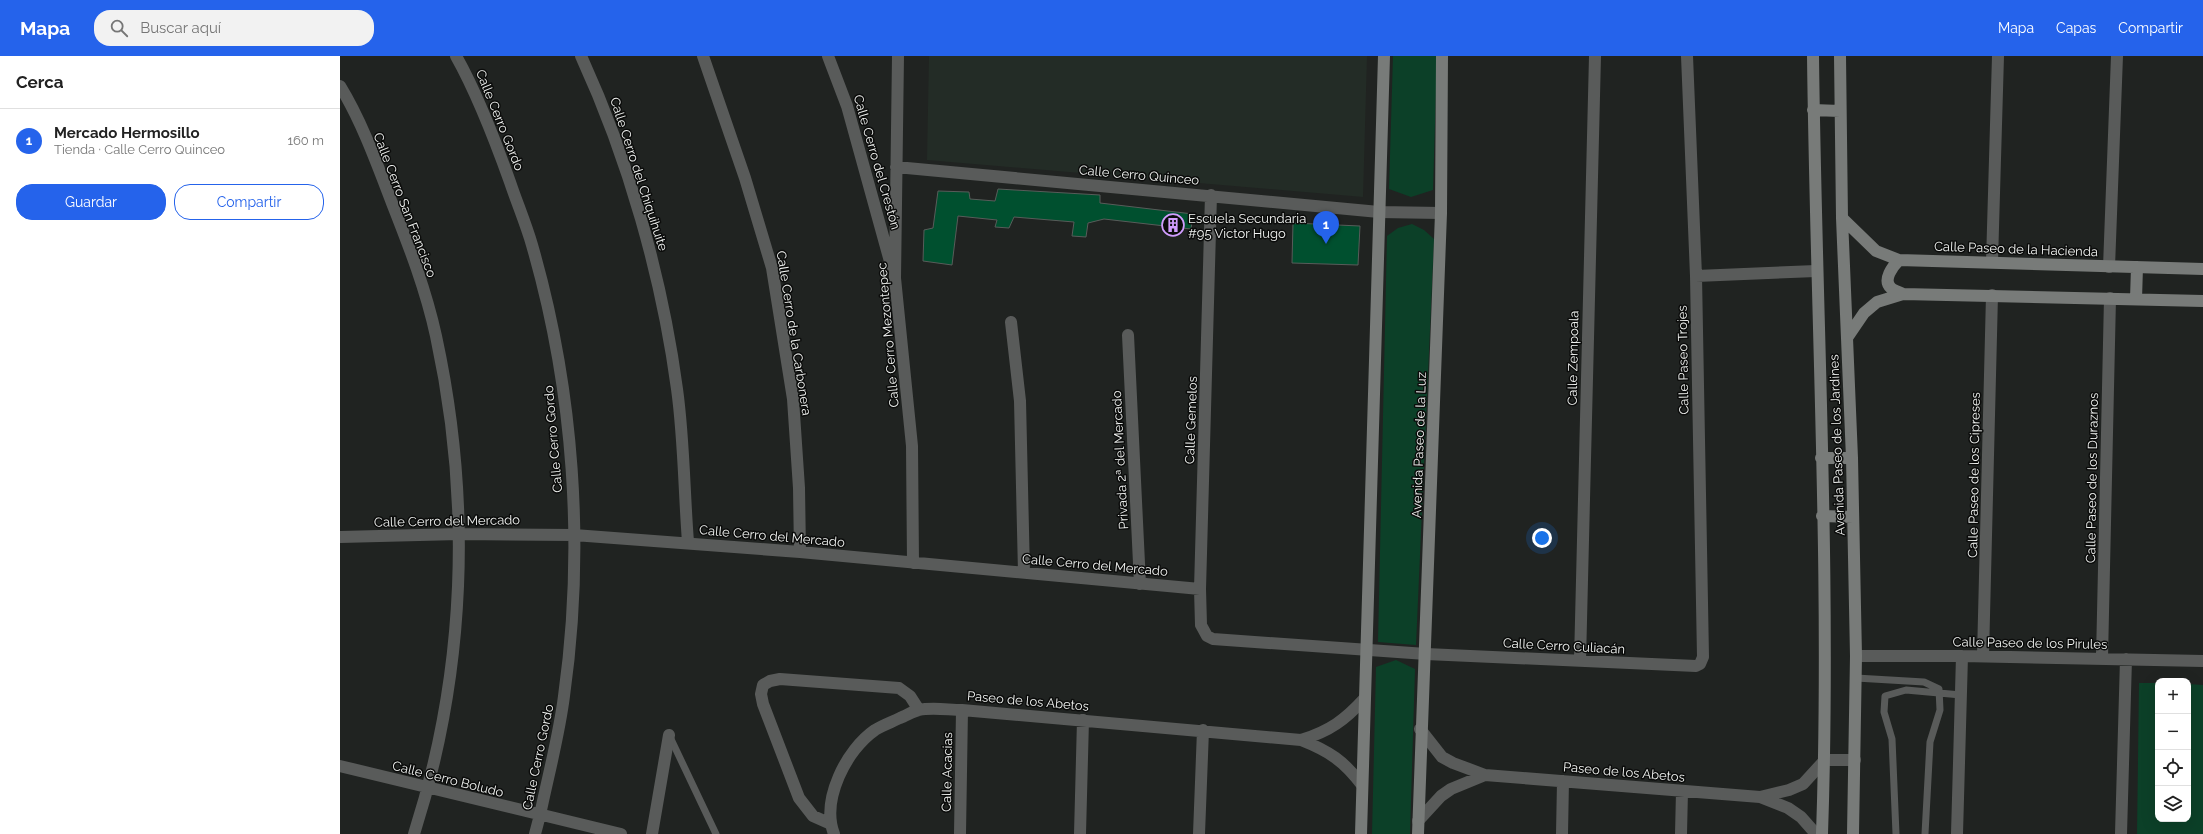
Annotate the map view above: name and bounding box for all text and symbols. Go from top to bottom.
search box [94,10,374,46]
text: Mapa [20,17,70,39]
icon: search [108,17,130,39]
text: Buscar aquí [140,19,221,37]
text: Mapa [1998,20,2034,36]
text: Capas [2056,20,2096,36]
text: Compartir [2118,20,2183,36]
street label: Calle Cerro Gordo [473,67,527,173]
text: Cerca [16,72,64,92]
street label: Calle Cerro del Crestón [851,93,903,231]
street label: Calle Cerro del Chiquihuite [607,95,671,253]
text: Mercado Hermosillo [54,124,200,142]
street label: Calle Cerro San Francisco [370,131,440,280]
text: 1 [26,133,32,148]
text: 160 m [287,133,324,148]
text: Tienda · Calle Cerro Quinceo [54,142,225,157]
street label: Calle Cerro Quinceo [1078,162,1200,188]
button: Guardar [16,184,166,220]
button: Compartir [174,184,324,220]
place label: Escuela Secundaria #95 Victor Hugo [1188,211,1306,241]
pin: 1 [1313,211,1339,244]
building icon: Escuela Secundaria #95 Victor Hugo [1160,212,1186,238]
street label: Calle Paseo de la Hacienda [1934,239,2098,259]
street label: Calle Cerro de la Carbonera [774,250,814,416]
street label: Calle Cerro Mezontepec [874,262,902,408]
street label: Calle Paseo Trojes [1675,305,1691,415]
street label: Calle Zempoala [1565,310,1581,406]
street label: Avenida Paseo de los Jardines [1826,354,1848,536]
street label: Avenida Paseo de la Luz [1409,372,1429,518]
street label: Calle Gemelos [1182,376,1200,464]
street label: Calle Cerro Gordo [541,384,565,493]
street label: Privada 2ª del Mercado [1109,390,1131,530]
street label: Calle Paseo de los Cipreses [1965,392,1983,558]
street label: Calle Paseo de los Duraznos [2083,393,2101,563]
street label: Calle Cerro del Mercado [374,512,520,530]
street label: Calle Cerro del Mercado [699,522,846,550]
your location [1532,528,1552,548]
street label: Calle Cerro del Mercado [1022,551,1169,579]
street label: Calle Paseo de los Pirules [1953,634,2107,652]
street label: Calle Cerro Culiacán [1502,635,1626,657]
map controls [2155,678,2191,822]
button: + [2155,678,2191,714]
street label: Paseo de los Abetos [966,688,1090,714]
street label: Calle Cerro Gordo [519,702,557,811]
button: − [2155,714,2191,750]
street label: Calle Acacias [939,732,955,812]
button: locate [2155,750,2191,786]
street label: Calle Cerro Boludo [391,758,505,800]
street label: Paseo de los Abetos [1562,759,1686,785]
button: layers [2155,786,2191,822]

